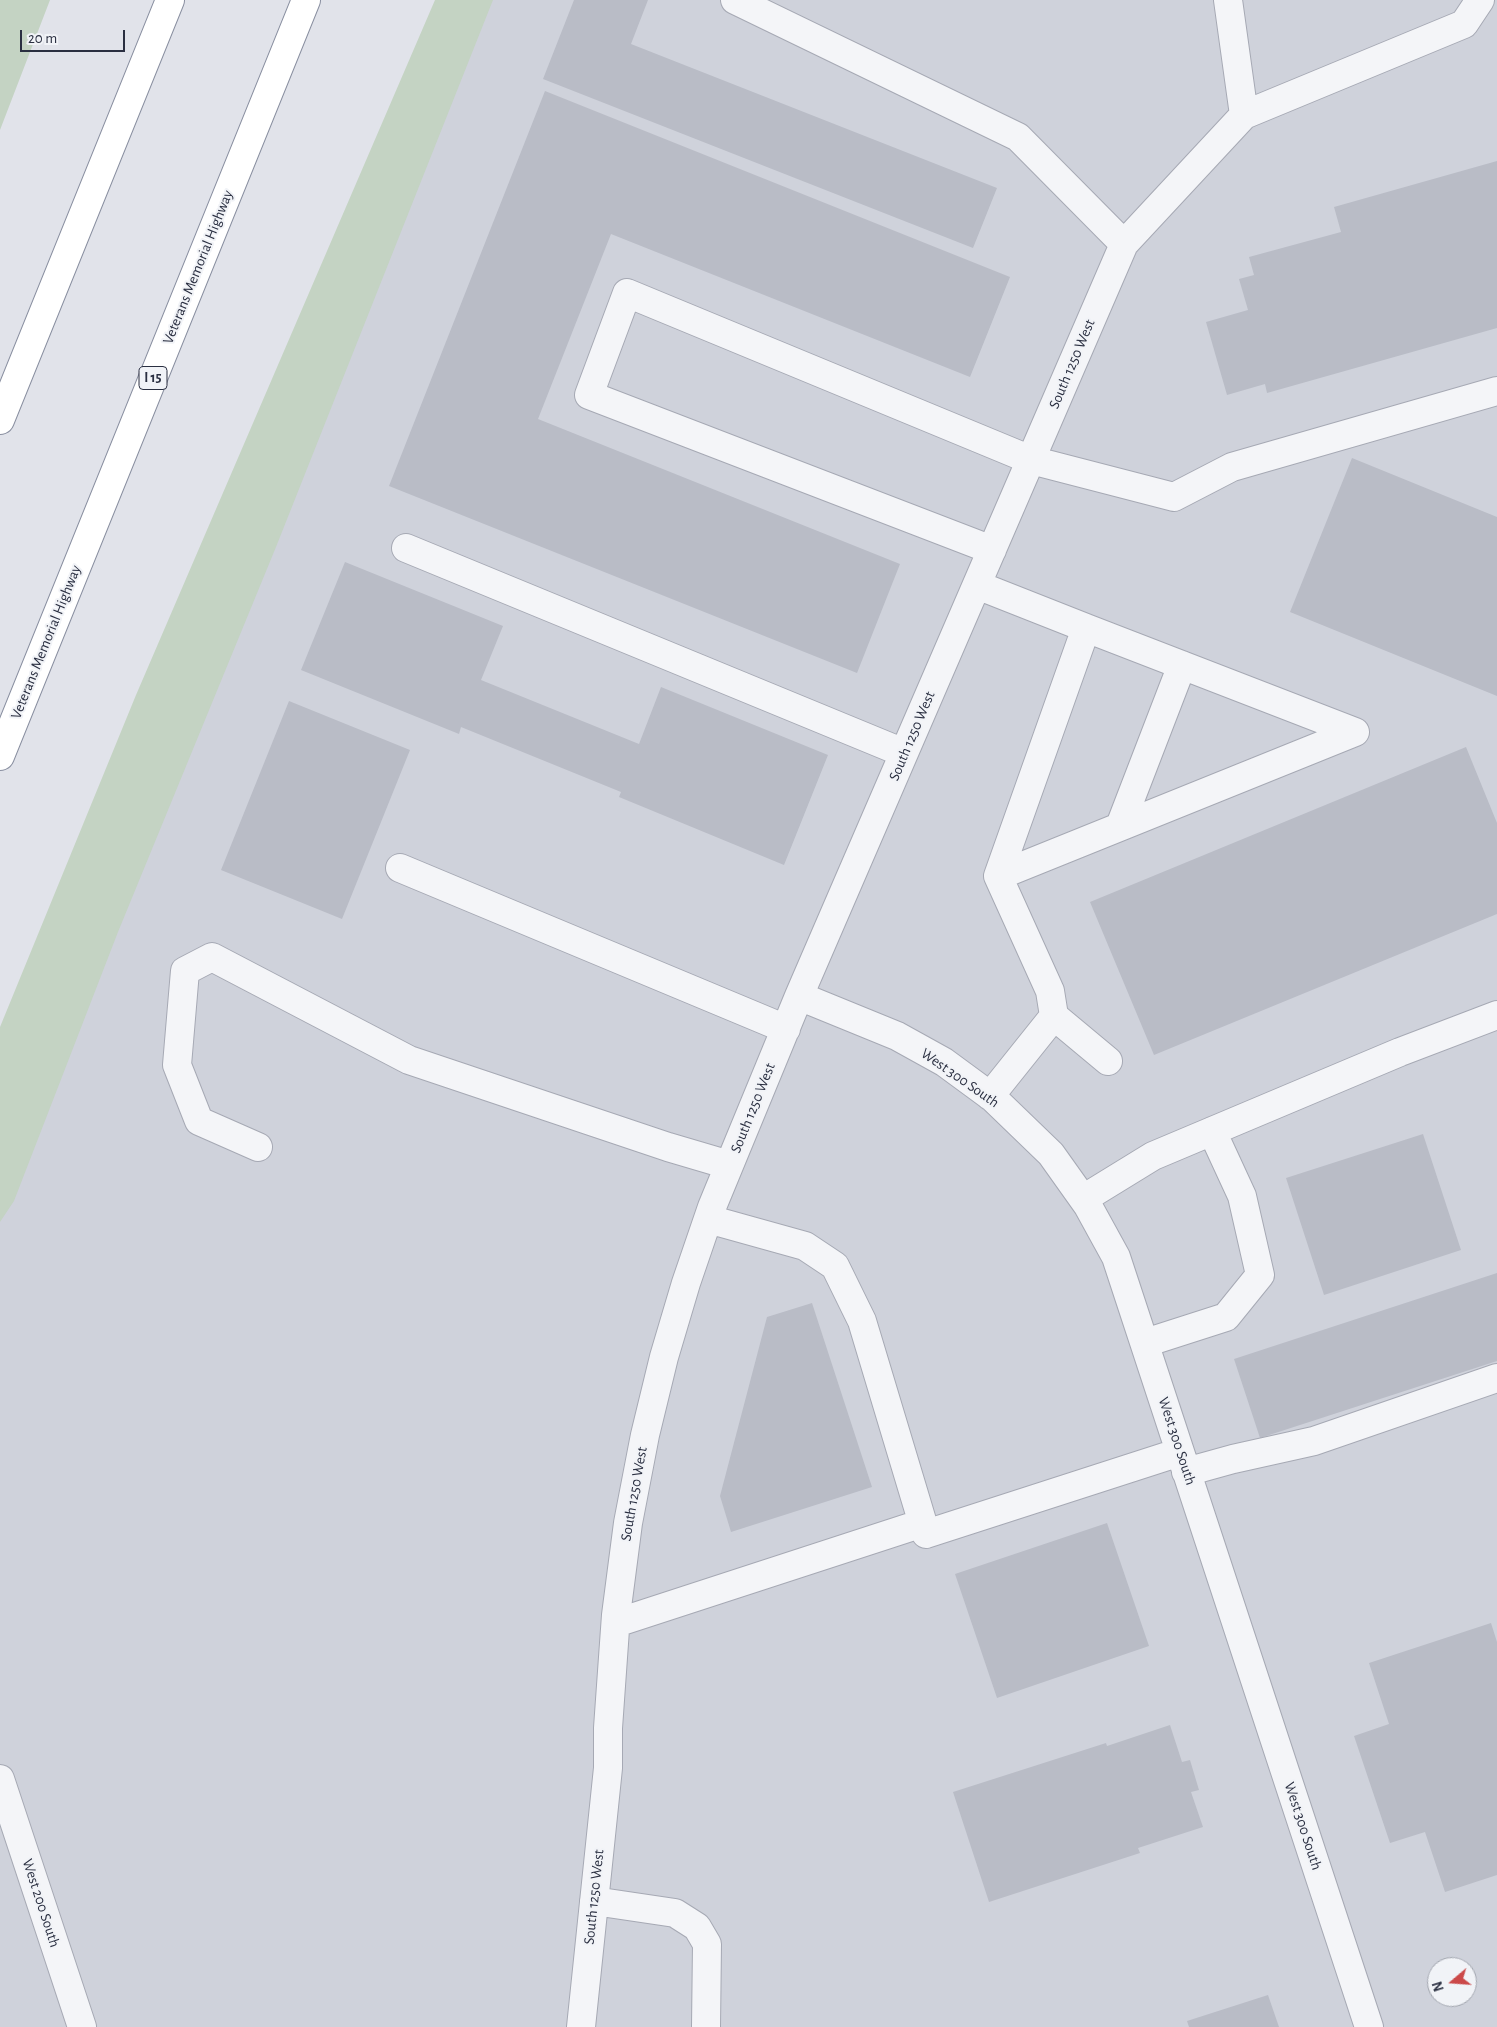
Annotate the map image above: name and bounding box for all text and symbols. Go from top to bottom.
scale bar [22,20,128,52]
text: 20 m [28,31,57,46]
street label: Veterans Memorial Highway [159,187,237,347]
street label: South 1250 West [1045,317,1099,411]
road number: I 15 [139,366,167,389]
street label: Veterans Memorial Highway [7,562,85,722]
street label: South 1250 West [885,689,939,783]
street label: West 300 South [917,1044,1003,1112]
street label: South 1250 West [727,1060,779,1156]
street label: West 300 South [1154,1395,1200,1487]
street label: South 1250 West [617,1445,651,1543]
street label: West 300 South [1280,1780,1326,1872]
street label: South 1250 West [580,1849,608,1945]
street label: West 200 South [18,1856,64,1950]
north arrow [1427,1957,1477,2007]
text: N [1431,1980,1447,1993]

